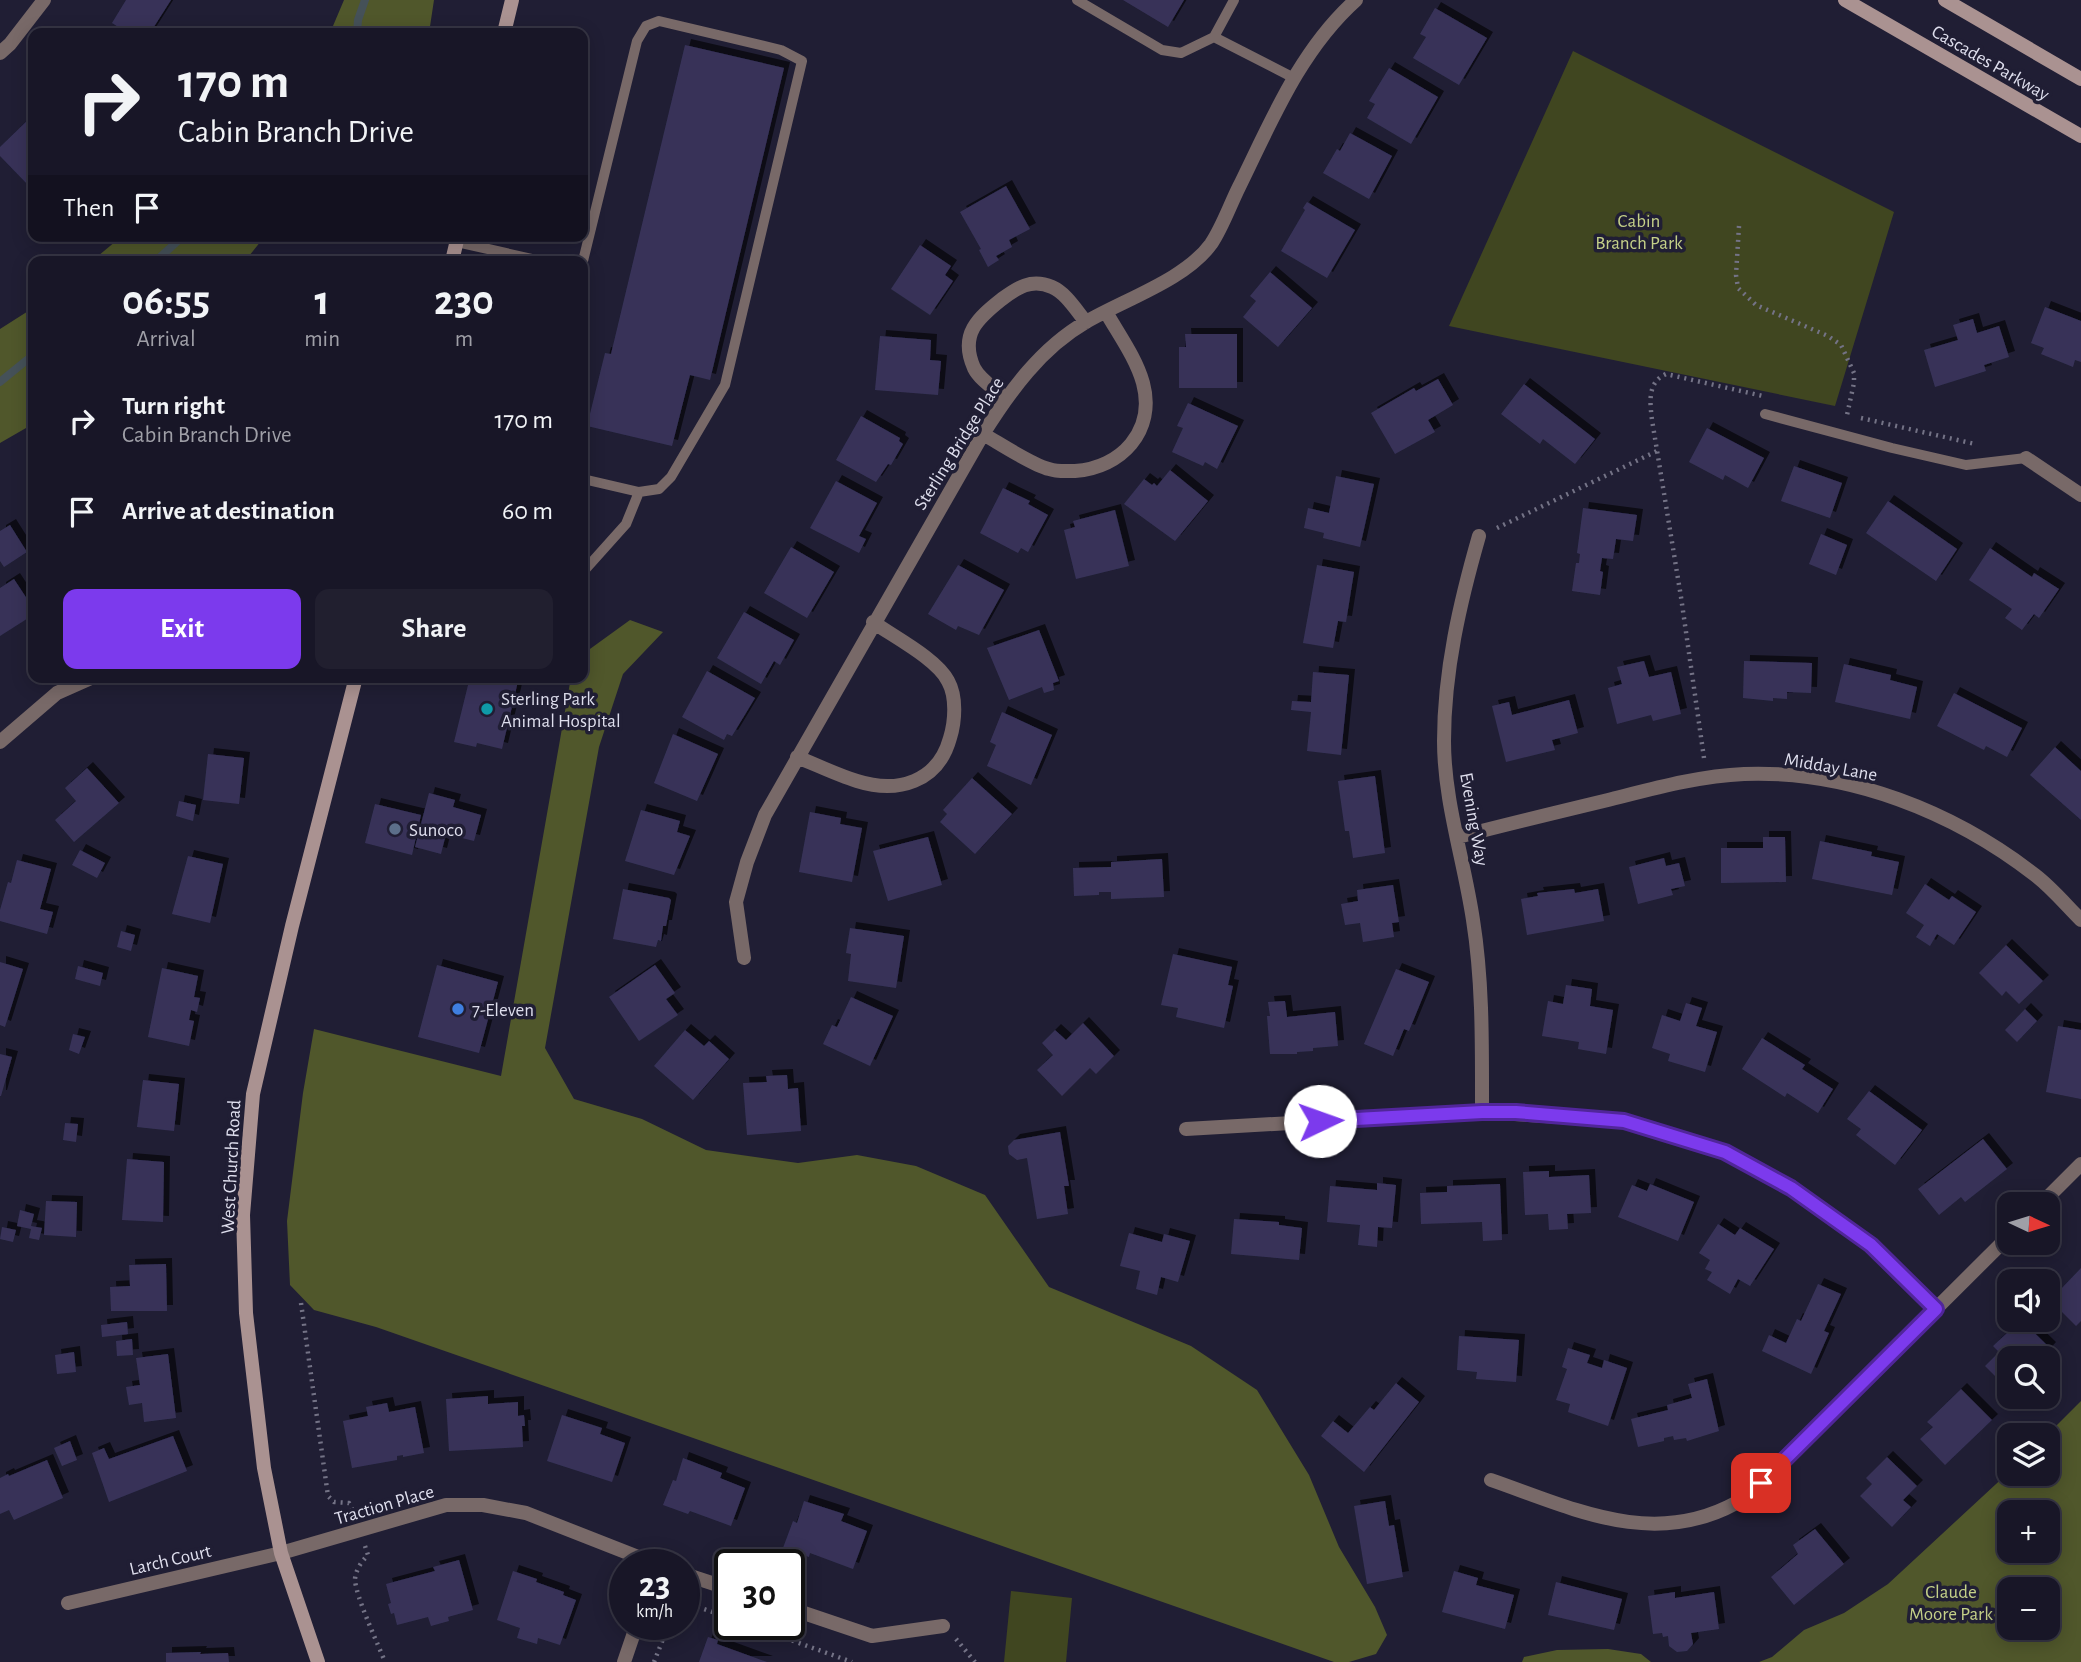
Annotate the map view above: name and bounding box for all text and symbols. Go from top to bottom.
street label: Cascades Parkway [1928,22,2052,105]
icon: right [63,56,154,147]
text: 170 m [178,58,289,107]
text: Cabin Branch Drive [178,116,414,148]
icon: arrive [128,189,166,227]
text: Then [63,195,114,221]
park label: Cabin Branch Park [1595,212,1683,253]
text: 06:55 [122,280,210,322]
text: 1 [315,280,330,322]
text: 230 [434,280,494,322]
text: Arrival [137,328,196,351]
text: min [304,328,340,351]
text: m [455,328,473,351]
street label: Sterling Bridge Place [911,374,1008,513]
text: Turn right [122,393,225,419]
icon: right [63,402,101,440]
text: 170 m [494,407,553,433]
text: Cabin Branch Drive [122,424,292,447]
icon: arrive [63,493,101,531]
text: Arrive at destination [122,498,335,524]
text: 60 m [502,498,553,524]
button: Exit [63,589,301,669]
button: Share [315,589,553,669]
place label: Sterling Park Animal Hospital [501,690,621,731]
marker: Sterling Park Animal Hospital [479,701,495,717]
street label: Midday Lane [1783,750,1879,785]
street label: Evening Way [1456,771,1491,867]
marker: Sunoco [387,821,403,837]
place label: Sunoco [409,821,463,840]
marker: 7-Eleven [450,1001,466,1017]
place label: 7-Eleven [472,1001,534,1020]
position arrow [1283,1084,1357,1158]
street label: West Church Road [218,1099,245,1235]
north arrow [1997,1192,2060,1255]
map controls [1997,1192,2060,1640]
button: sound [1997,1269,2060,1332]
button: search [1997,1346,2060,1409]
button: layers [1997,1423,2060,1486]
pin [1731,1453,1791,1513]
icon: arrive [1742,1464,1780,1502]
street label: Traction Place [333,1482,436,1529]
button: + [1997,1500,2060,1563]
street label: Larch Court [128,1542,213,1579]
speed limit sign: 30 [714,1549,805,1640]
text: 23 [639,1568,670,1603]
button: − [1997,1577,2060,1640]
park label: Claude Moore Park [1909,1583,1993,1624]
text: km/h [636,1603,673,1621]

